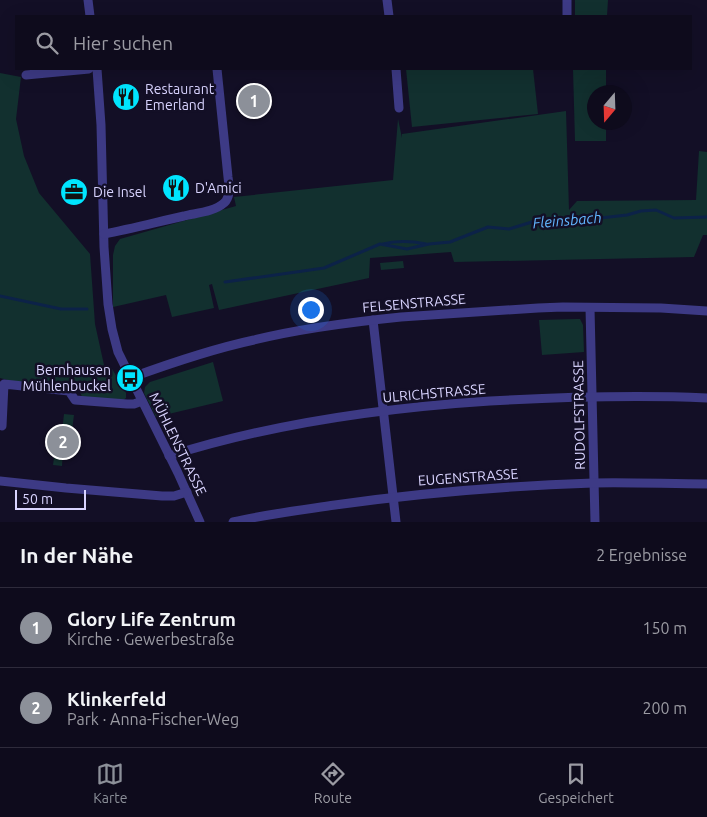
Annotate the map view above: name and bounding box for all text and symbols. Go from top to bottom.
search box [15,15,692,70]
icon: search [33,29,61,57]
text: Hier suchen [73,32,173,54]
place label: Restaurant Emerland [145,81,215,113]
restaurant icon: Restaurant Emerland [111,82,141,112]
pin: 1 [238,82,270,120]
north arrow [587,85,632,130]
restaurant icon: D'Amici [161,173,191,203]
office icon: Die Insel [59,177,89,207]
place label: D'Amici [195,180,242,196]
place label: Die Insel [93,184,147,200]
water label: Fleinsbach [532,209,602,231]
street label: FELSENSTRASSE [362,290,467,315]
your location [298,297,324,323]
street label: RUDOLFSTRASSE [570,360,588,470]
place label: Bernhausen Mühlenbuckel [23,362,111,394]
bus stop icon: Bernhausen Mühlenbuckel [115,363,145,393]
street label: ULRICHSTRASSE [382,381,486,405]
street label: MÜHLENSTRASSE [146,389,211,498]
pin: 2 [47,423,79,461]
street label: EUGENSTRASSE [417,466,519,488]
scale bar [15,487,86,510]
text: 50 m [22,491,53,507]
text: In der Nähe [20,543,133,567]
text: 2 Ergebnisse [596,546,687,564]
text: Glory Life Zentrum [67,608,236,630]
text: 1 [31,619,41,637]
text: 150 m [642,619,687,637]
text: Kirche · Gewerbestraße [67,630,235,648]
text: Klinkerfeld [67,688,166,710]
text: 2 [31,699,41,717]
text: 200 m [642,699,687,717]
text: Park · Anna-Fischer-Weg [67,710,239,728]
tab: Karte [93,760,127,806]
tab: Route [314,760,352,806]
tab: Gespeichert [538,760,614,806]

